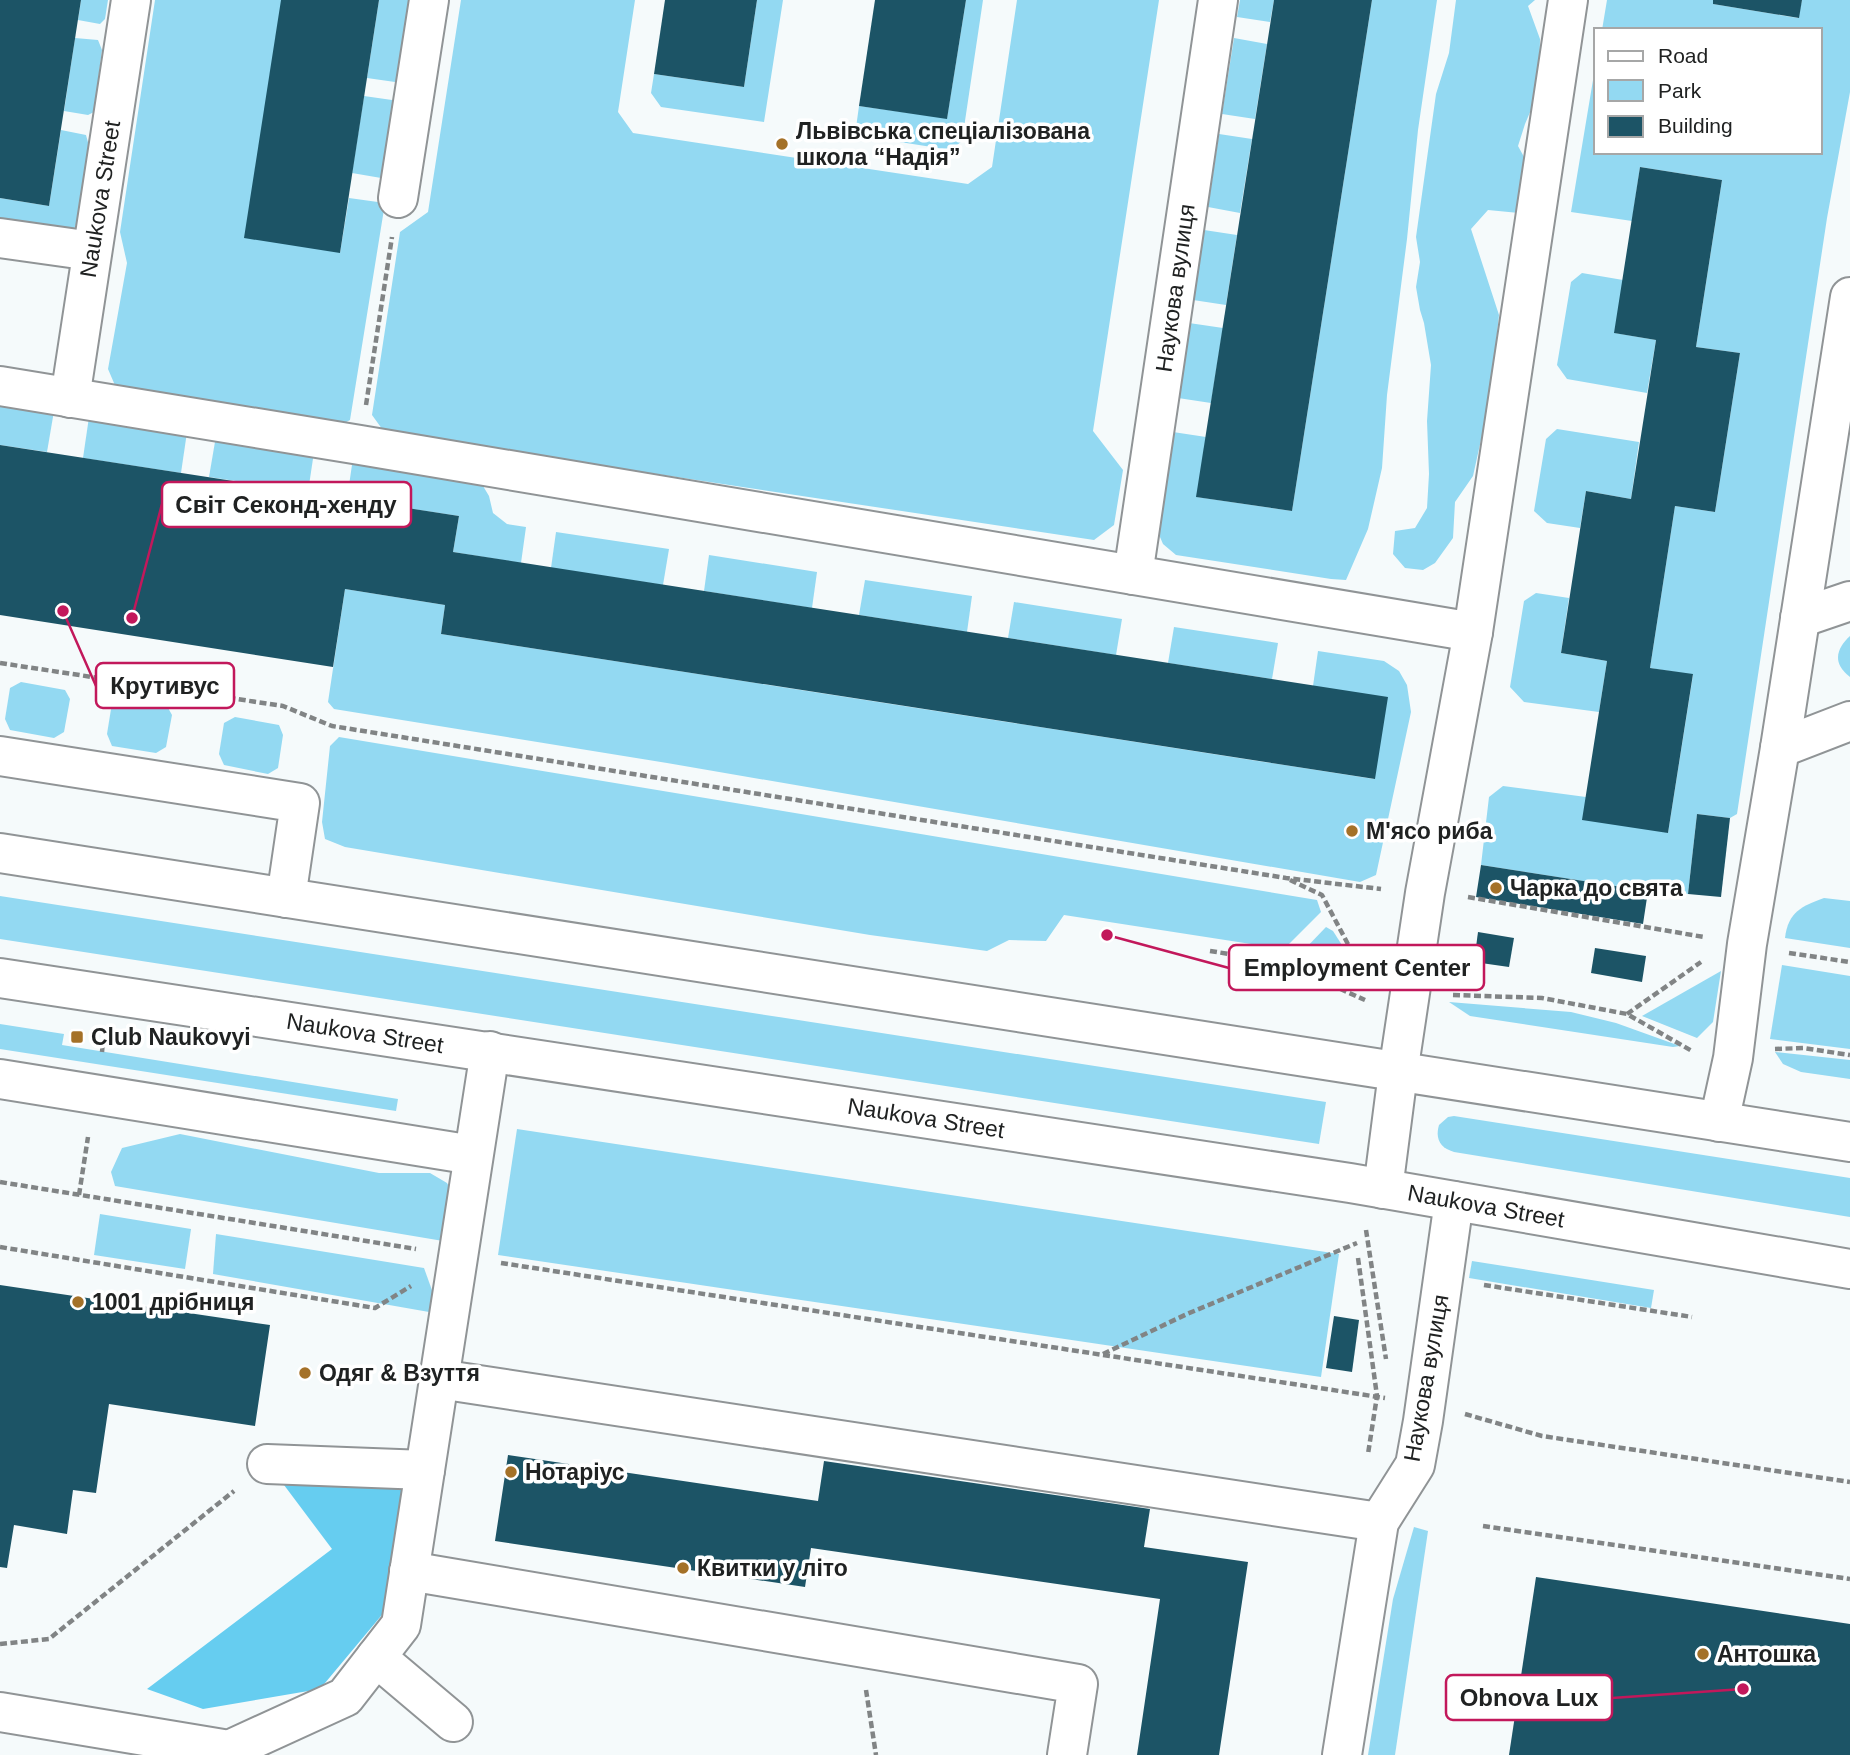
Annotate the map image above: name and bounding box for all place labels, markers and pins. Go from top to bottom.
place label: Львівська спеціалізована школа “Надія” [796,118,1090,170]
marker: Львівська спеціалізована школа “Надія” [774,136,790,152]
callout: Світ Секонд-хенду [162,482,411,527]
callout: Крутивус [96,663,234,708]
place label: М'ясо риба [1366,818,1493,844]
marker: М'ясо риба [1344,823,1360,839]
place label: Чарка до свята [1510,875,1683,901]
marker: Чарка до свята [1488,880,1504,896]
callout: Employment Center [1229,945,1484,990]
place label: Club Naukovyi [91,1024,251,1050]
marker: Club Naukovyi [69,1029,85,1045]
place label: 1001 дрібниця [92,1289,254,1315]
marker: 1001 дрібниця [70,1294,86,1310]
place label: Одяг & Взуття [319,1360,480,1386]
marker: Одяг & Взуття [297,1365,313,1381]
place label: Нотаріус [525,1459,625,1485]
marker: Нотаріус [503,1464,519,1480]
place label: Квитки у літо [697,1555,848,1581]
marker: Квитки у літо [675,1560,691,1576]
place label: Антошка [1717,1641,1816,1667]
marker: Антошка [1695,1646,1711,1662]
callout: Obnova Lux [1446,1675,1612,1720]

